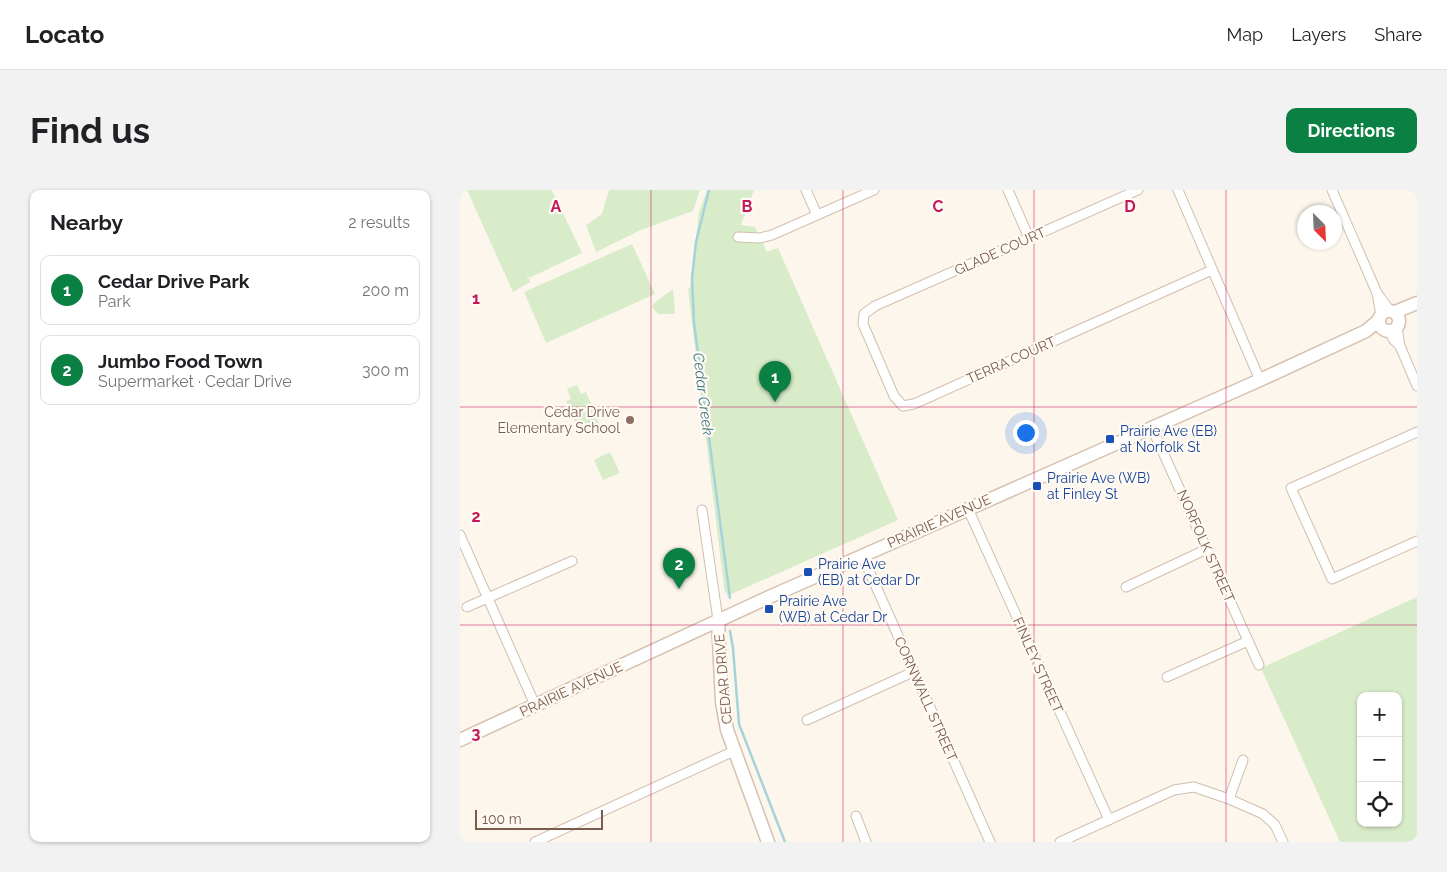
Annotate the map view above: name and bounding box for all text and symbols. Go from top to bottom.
text: Locato [25,20,104,49]
text: Map [1227,24,1263,45]
text: Layers [1291,24,1346,45]
text: Share [1374,24,1422,45]
button: Directions [1286,108,1417,153]
text: Find us [30,110,150,151]
text: A [551,197,562,216]
text: B [742,197,753,216]
text: C [933,197,944,216]
text: D [1124,197,1136,216]
north arrow [1297,205,1342,250]
text: Nearby [50,210,123,235]
text: 2 results [348,213,410,232]
street label: GLADE COURT [952,224,1048,278]
text: Cedar Drive Park [98,270,249,292]
text: 1 [63,281,71,300]
text: 200 m [362,281,409,300]
text: 1 [472,289,480,308]
text: Park [98,292,131,311]
street label: TERRA COURT [964,333,1059,387]
text: Jumbo Food Town [98,350,263,372]
water label: Cedar Creek [689,352,717,436]
text: 2 [62,361,72,380]
text: 300 m [362,361,409,380]
pin: 1 [759,361,791,402]
text: Supermarket · Cedar Drive [98,372,292,391]
place label: Cedar Drive Elementary School [497,404,620,436]
marker: Cedar Drive Elementary School [624,414,636,426]
your location [1013,420,1039,446]
place label: Prairie Ave (EB) at Norfolk St [1120,423,1217,455]
marker: Prairie Ave (EB) at Norfolk St [1104,433,1116,445]
place label: Prairie Ave (WB) at Finley St [1047,470,1150,502]
marker: Prairie Ave (WB) at Finley St [1031,480,1043,492]
street label: NORFOLK STREET [1174,487,1238,605]
street label: PRAIRIE AVENUE [885,491,993,551]
text: 2 [471,507,481,526]
pin: 2 [663,548,695,589]
place label: Prairie Ave (EB) at Cedar Dr [818,556,920,588]
marker: Prairie Ave (EB) at Cedar Dr [802,566,814,578]
place label: Prairie Ave (WB) at Cedar Dr [779,593,887,625]
marker: Prairie Ave (WB) at Cedar Dr [763,603,775,615]
street label: FINLEY STREET [1010,615,1066,716]
street label: CEDAR DRIVE [711,633,735,725]
street label: CORNWALL STREET [891,634,961,764]
street label: PRAIRIE AVENUE [517,658,625,720]
map controls [1357,692,1402,827]
button: + [1357,692,1402,737]
text: 3 [472,724,481,743]
button: − [1357,737,1402,782]
button: locate [1357,782,1402,827]
scale bar [475,807,602,830]
text: 100 m [482,811,522,827]

